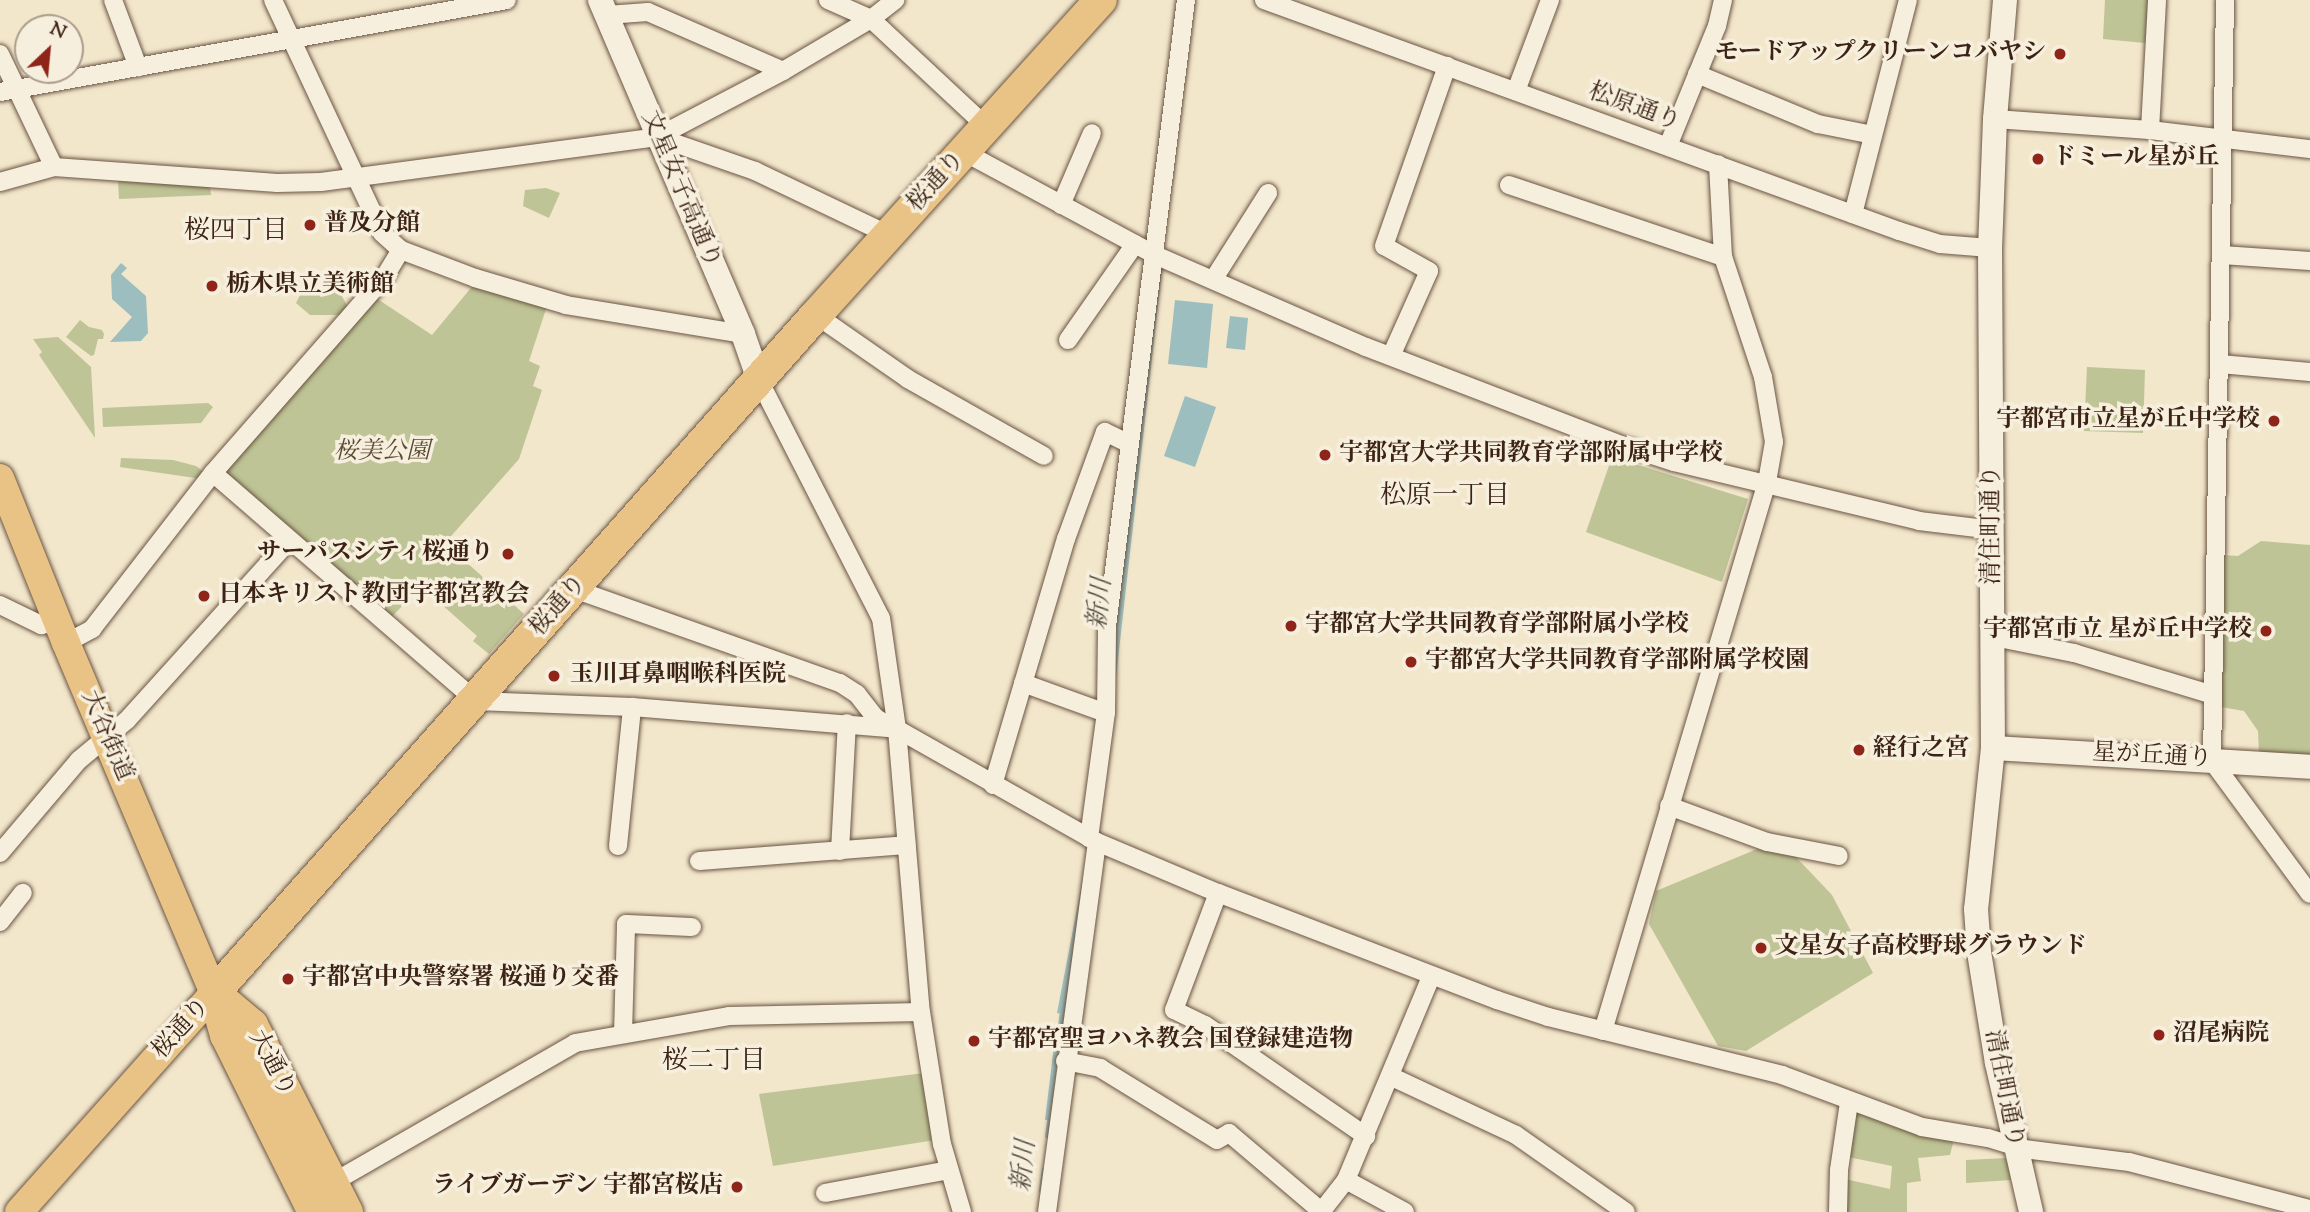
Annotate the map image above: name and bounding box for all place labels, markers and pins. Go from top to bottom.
place label: モードアップクリーンコバヤシ [1711,40,2046,68]
marker: モードアップクリーンコバヤシ [2052,46,2068,62]
place label: ドミール星が丘 [2052,145,2220,173]
marker: ドミール星が丘 [2030,151,2046,167]
place label: 普及分館 [324,211,420,239]
marker: 普及分館 [302,217,318,233]
place label: 栃木県立美術館 [226,272,394,300]
marker: 栃木県立美術館 [204,278,220,294]
place label: 宇都宮市立星が丘中学校 [1996,407,2260,435]
marker: 宇都宮市立星が丘中学校 [2266,413,2282,429]
place label: 宇都宮大学共同教育学部附属中学校 [1339,441,1723,469]
marker: 宇都宮大学共同教育学部附属中学校 [1317,447,1333,463]
place label: サーパスシティ桜通り [254,540,494,568]
marker: サーパスシティ桜通り [500,546,516,562]
place label: 日本キリスト教団宇都宮教会 [218,582,530,610]
marker: 日本キリスト教団宇都宮教会 [196,588,212,604]
place label: 宇都宮大学共同教育学部附属小学校 [1305,612,1689,640]
place label: 宇都宮市立 星が丘中学校 [1983,617,2252,645]
marker: 宇都宮大学共同教育学部附属小学校 [1283,618,1299,634]
marker: 宇都宮市立 星が丘中学校 [2258,623,2274,639]
place label: 宇都宮大学共同教育学部附属学校園 [1425,648,1809,676]
marker: 宇都宮大学共同教育学部附属学校園 [1403,654,1419,670]
place label: 玉川耳鼻咽喉科医院 [570,662,786,690]
marker: 玉川耳鼻咽喉科医院 [544,666,564,686]
place label: 経行之宮 [1873,736,1969,764]
marker: 経行之宮 [1851,742,1867,758]
place label: 文星女子高校野球グラウンド [1775,934,2087,962]
marker: 文星女子高校野球グラウンド [1753,940,1769,956]
place label: 宇都宮中央警察署 桜通り交番 [302,965,619,993]
marker: 宇都宮中央警察署 桜通り交番 [280,971,296,987]
place label: 沼尾病院 [2173,1021,2269,1049]
place label: 宇都宮聖ヨハネ教会 国登録建造物 [988,1027,1353,1055]
marker: 沼尾病院 [2151,1027,2167,1043]
marker: 宇都宮聖ヨハネ教会 国登録建造物 [966,1033,982,1049]
place label: ライブガーデン 宇都宮桜店 [430,1173,723,1201]
marker: ライブガーデン 宇都宮桜店 [729,1179,745,1195]

